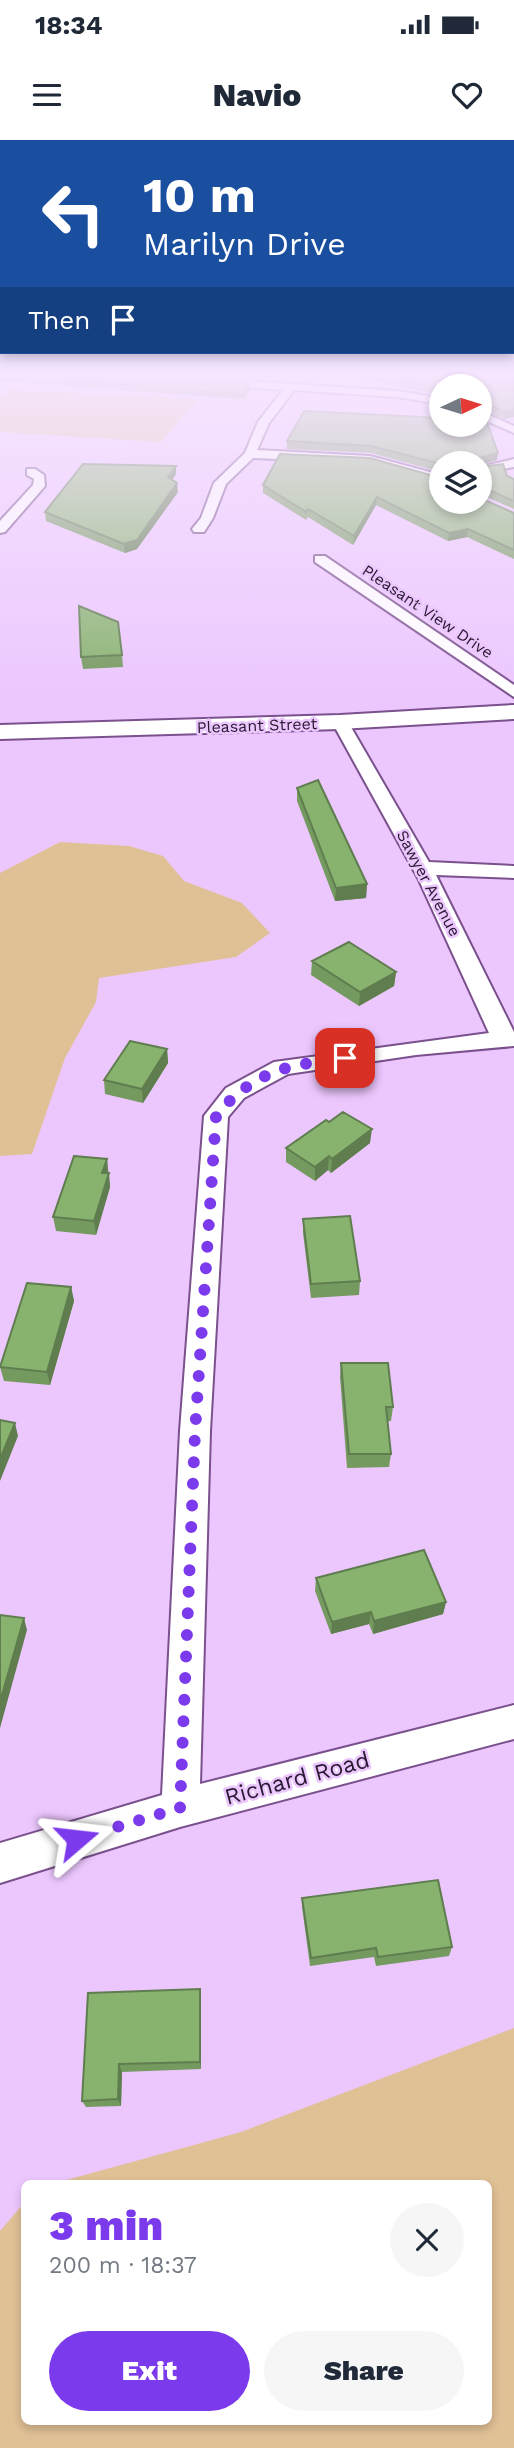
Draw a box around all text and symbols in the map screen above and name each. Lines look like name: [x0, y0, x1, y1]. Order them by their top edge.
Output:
text: 18:34: [35, 10, 103, 40]
icon: menu: [28, 76, 66, 114]
text: Navio: [213, 76, 301, 114]
icon: heart: [448, 76, 486, 114]
text: 10 m: [143, 166, 256, 224]
icon: left: [28, 168, 119, 259]
text: Marilyn Drive: [143, 225, 346, 263]
icon: arrive: [104, 301, 142, 339]
text: Then: [28, 305, 90, 335]
north arrow: [429, 374, 492, 438]
map controls: [429, 374, 492, 514]
button: layers: [429, 451, 492, 514]
street label: Pleasant View Drive: [359, 561, 497, 662]
street label: Pleasant Street: [196, 714, 318, 737]
street label: Sawyer Avenue: [393, 827, 465, 940]
pin: [315, 1028, 375, 1088]
icon: arrive: [326, 1039, 364, 1077]
street label: Richard Road: [222, 1746, 373, 1811]
position arrow: [40, 1802, 114, 1876]
text: 3 min: [49, 2201, 163, 2250]
button: close: [390, 2203, 464, 2277]
text: 200 m · 18:37: [49, 2252, 197, 2279]
button: Exit: [49, 2331, 250, 2411]
button: Share: [264, 2331, 464, 2411]

